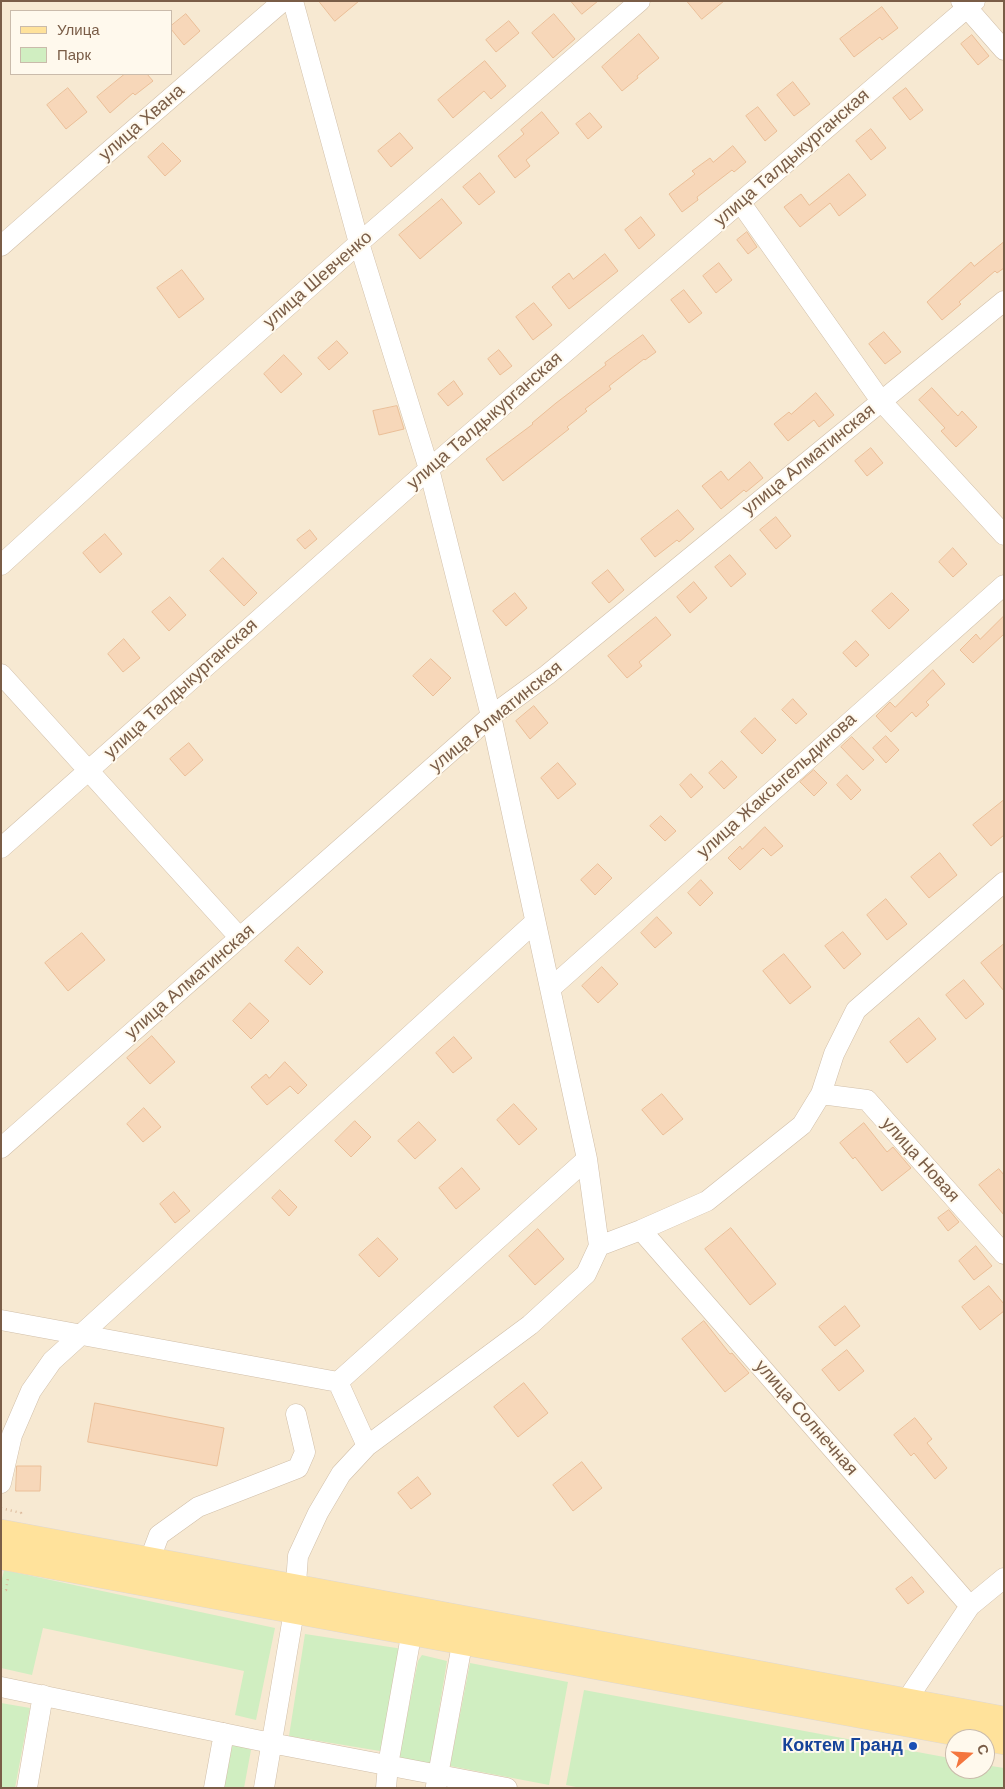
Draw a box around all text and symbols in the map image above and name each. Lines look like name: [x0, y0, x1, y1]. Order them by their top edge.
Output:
legend: [10, 10, 172, 75]
text: Улица: [57, 21, 100, 38]
text: Парк: [57, 46, 91, 63]
street label: улица Хвана: [95, 80, 189, 166]
street label: улица Талдыкурганская: [710, 85, 874, 231]
street label: улица Шевченко: [259, 227, 377, 333]
street label: улица Талдыкурганская: [403, 348, 567, 494]
street label: улица Алматинская: [738, 400, 880, 520]
street label: улица Талдыкурганская: [100, 615, 262, 763]
street label: улица Алматинская: [425, 657, 567, 777]
street label: улица Жаксыгельдинова: [693, 709, 861, 863]
street label: улица Алматинская: [121, 920, 259, 1044]
street label: улица Новая: [876, 1113, 964, 1207]
street label: улица Солнечная: [750, 1356, 862, 1480]
north arrow: [945, 1729, 995, 1779]
place label: Коктем Гранд: [782, 1735, 903, 1757]
marker: Коктем Гранд: [907, 1740, 919, 1752]
text: С: [974, 1742, 992, 1757]

